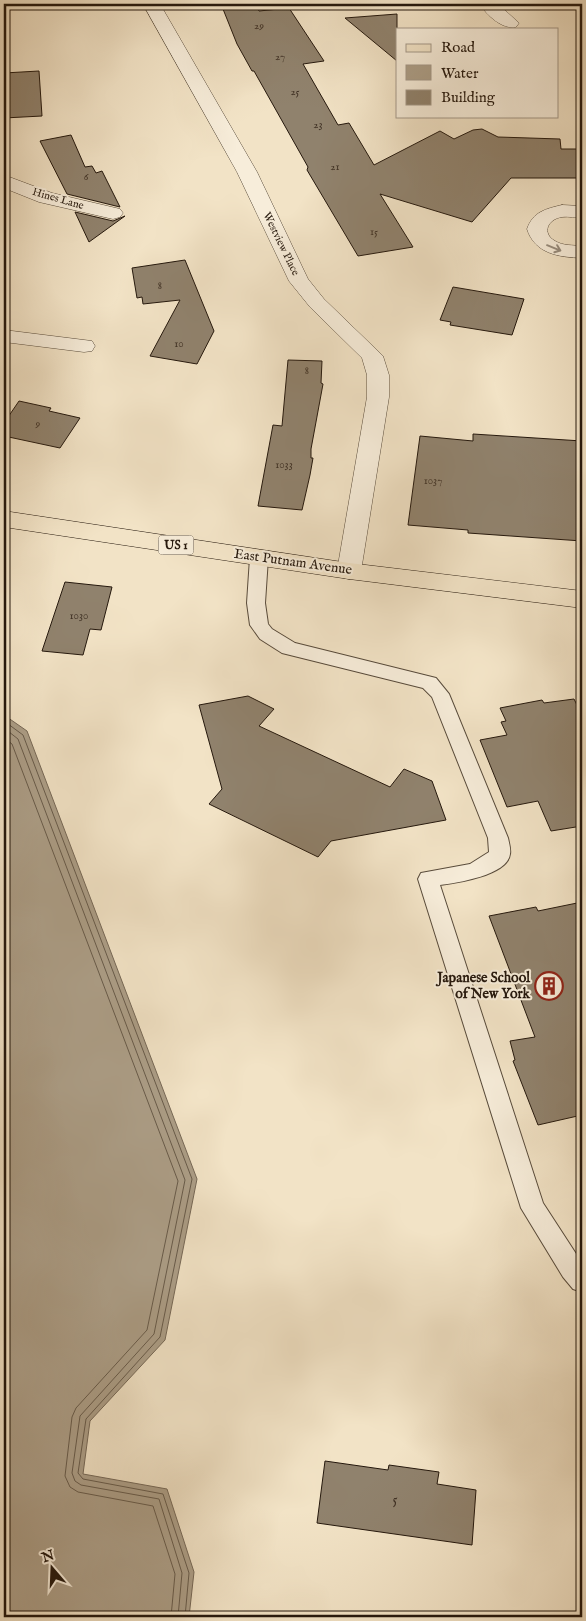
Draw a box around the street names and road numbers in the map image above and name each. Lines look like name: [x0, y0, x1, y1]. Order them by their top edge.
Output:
street label: Hines Lane: [31, 185, 85, 213]
street label: Westview Place: [260, 210, 302, 278]
road number: US 1: [158, 536, 194, 554]
street label: East Putnam Avenue: [233, 545, 354, 579]

